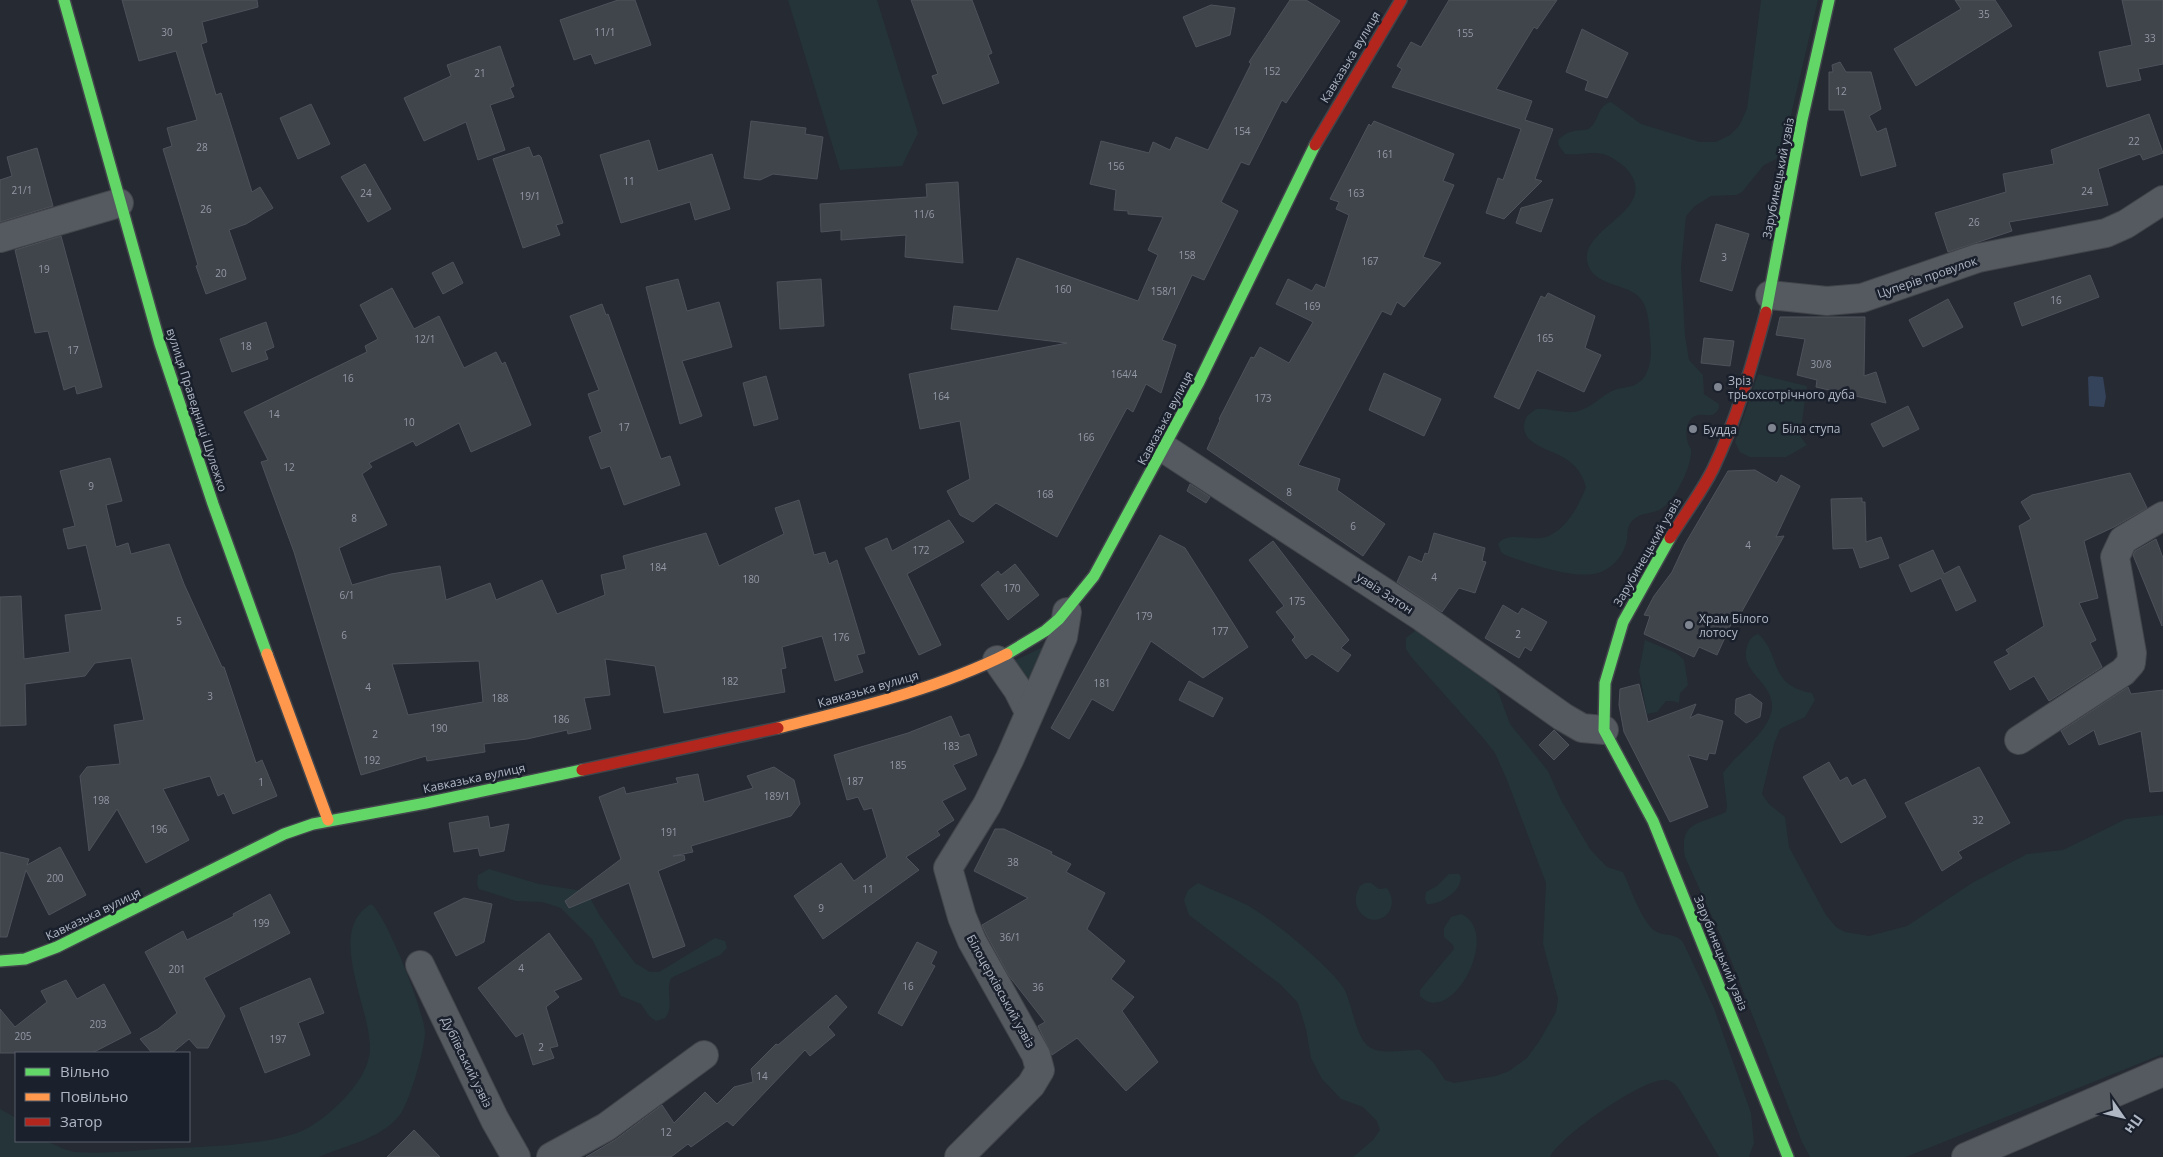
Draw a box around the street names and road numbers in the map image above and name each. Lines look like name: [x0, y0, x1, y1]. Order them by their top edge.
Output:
street label: Кавказька вулиця: [1316, 8, 1384, 106]
street label: Зарубинецький узвіз: [1758, 116, 1798, 240]
street label: Цуперів провулок: [1875, 252, 1980, 302]
street label: вулиця Праведниці Шулежко: [162, 326, 232, 494]
street label: Кавказька вулиця: [1133, 368, 1197, 468]
street label: Зарубинецький узвіз: [1609, 494, 1685, 609]
street label: узвіз Затон: [1353, 568, 1417, 618]
street label: Кавказька вулиця: [816, 666, 920, 712]
street label: Кавказька вулиця: [421, 759, 527, 797]
street label: Кавказька вулиця: [42, 884, 144, 944]
street label: Зарубинецький узвіз: [1690, 893, 1752, 1013]
street label: Білоцерківський узвіз: [963, 931, 1039, 1051]
street label: Дубіївський узвіз: [438, 1014, 496, 1110]

